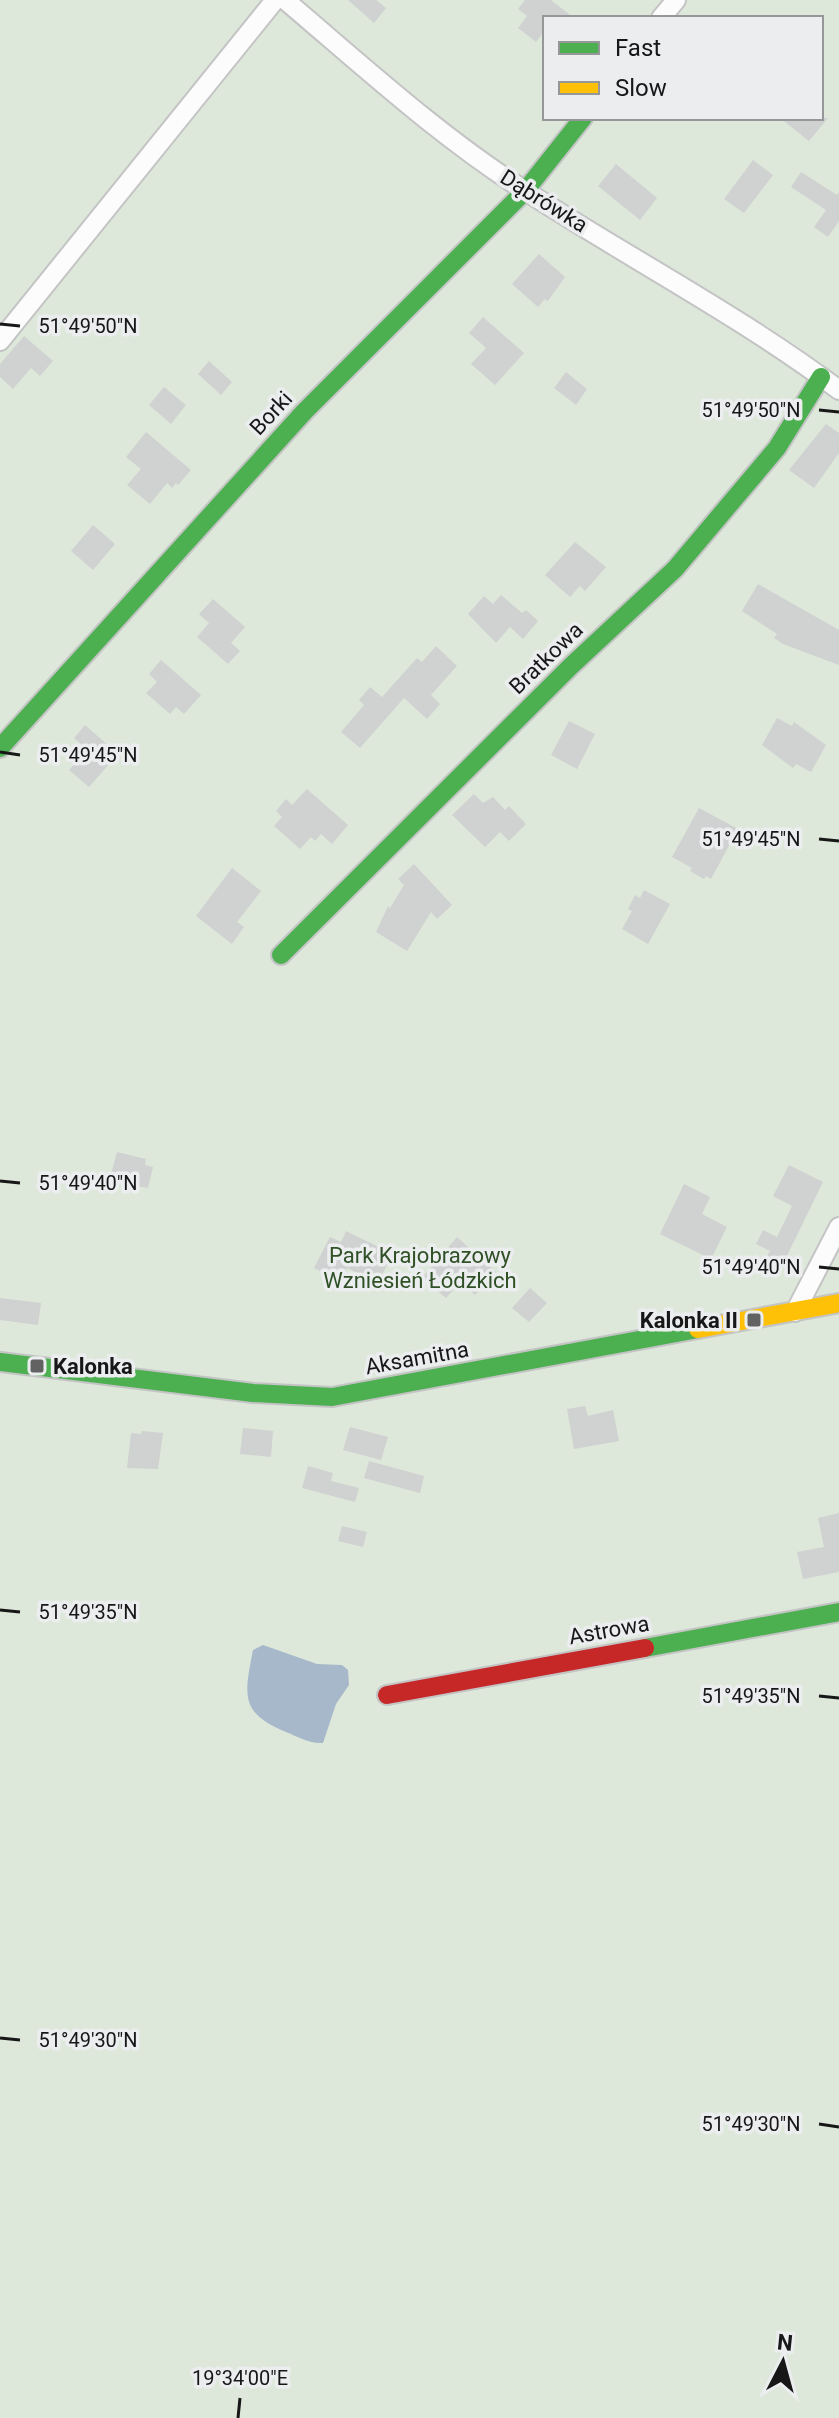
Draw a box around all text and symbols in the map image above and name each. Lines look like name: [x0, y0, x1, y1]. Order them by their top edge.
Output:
legend: [543, 16, 823, 120]
text: Fast: [615, 34, 661, 62]
text: Slow: [615, 74, 667, 102]
street label: Dąbrówka: [496, 164, 592, 238]
text: 51°49'50"N: [38, 314, 138, 338]
street label: Borki: [245, 386, 297, 440]
text: 51°49'50"N: [701, 398, 801, 422]
street label: Bratkowa: [504, 617, 588, 699]
text: 51°49'45"N: [38, 743, 138, 767]
text: 51°49'45"N: [701, 827, 801, 851]
text: 51°49'40"N: [38, 1171, 138, 1195]
park label: Park Krajobrazowy Wzniesień Łódzkich: [323, 1243, 517, 1293]
text: 51°49'40"N: [701, 1255, 801, 1279]
place label: Kalonka II: [640, 1308, 738, 1333]
marker: Kalonka II: [745, 1311, 763, 1329]
street label: Aksamitna: [363, 1337, 471, 1379]
place label: Kalonka: [53, 1354, 133, 1379]
marker: Kalonka: [28, 1357, 46, 1375]
text: 51°49'35"N: [38, 1600, 138, 1624]
street label: Astrowa: [567, 1611, 651, 1649]
text: 51°49'35"N: [701, 1684, 801, 1708]
text: 51°49'30"N: [38, 2028, 138, 2052]
text: 51°49'30"N: [701, 2112, 801, 2136]
north arrow: [743, 2322, 823, 2402]
text: N: [776, 2329, 794, 2356]
text: 19°34'00"E: [192, 2366, 288, 2390]

